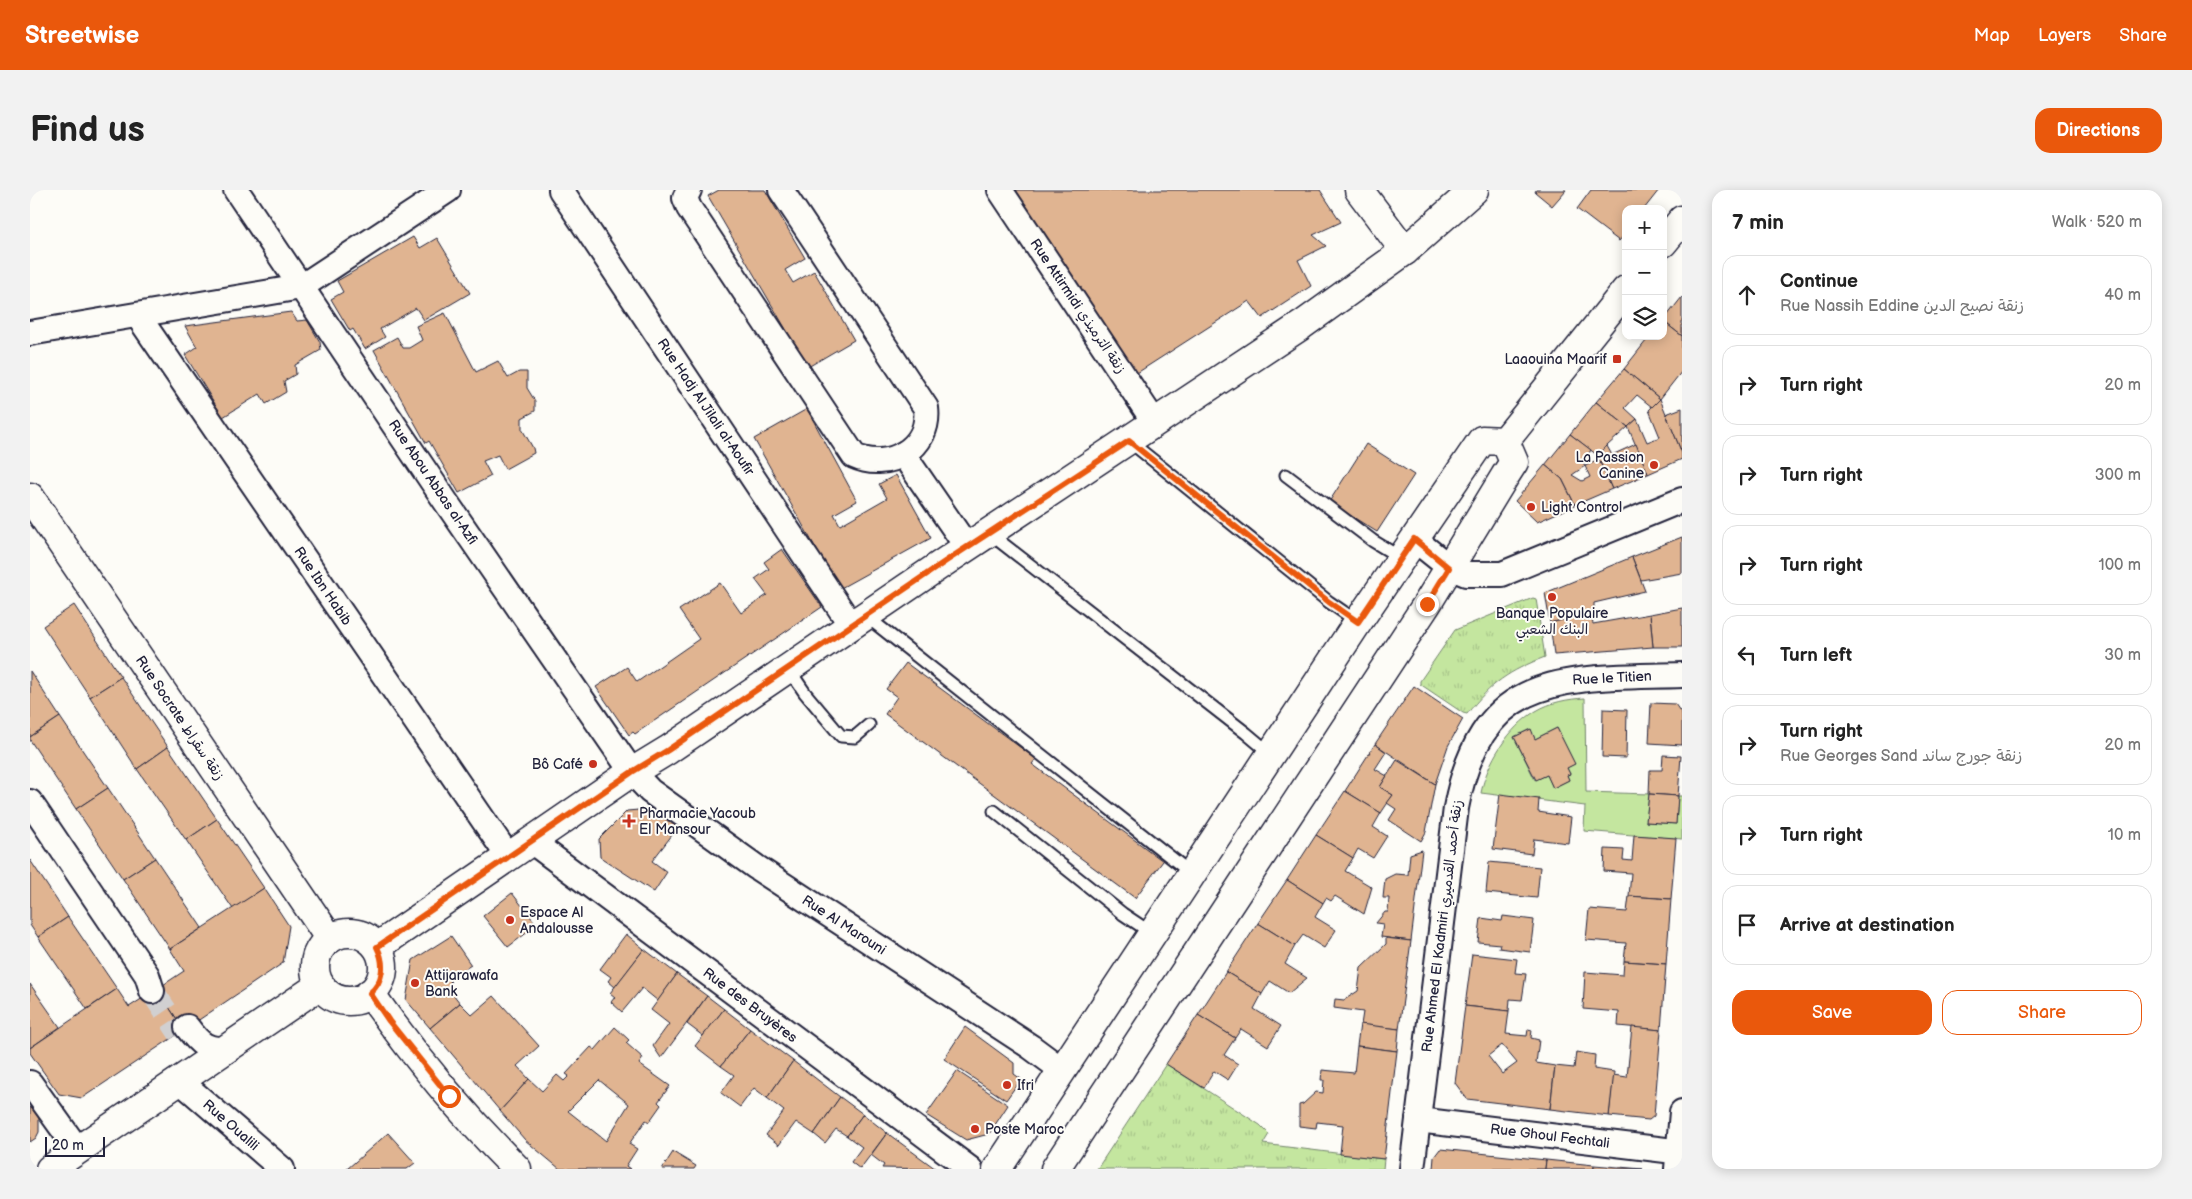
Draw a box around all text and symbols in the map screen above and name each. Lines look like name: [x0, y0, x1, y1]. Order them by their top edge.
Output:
text: Streetwise: [25, 21, 139, 50]
text: Map: [1974, 25, 2010, 46]
text: Layers: [2038, 25, 2091, 46]
text: Share: [2119, 25, 2167, 46]
button: Directions: [2035, 108, 2162, 153]
text: Find us: [30, 109, 145, 152]
map controls: [1622, 205, 1667, 340]
button: +: [1622, 205, 1667, 250]
text: 7 min: [1732, 210, 1784, 235]
text: Walk · 520 m: [2052, 213, 2142, 232]
street label: Rue Attirmidi زنقة الترميذي: [1025, 235, 1129, 378]
button: −: [1622, 250, 1667, 295]
text: Continue: [1780, 270, 1858, 293]
icon: ahead: [1733, 281, 1761, 309]
text: 40 m: [2104, 286, 2141, 305]
button: layers: [1622, 295, 1667, 340]
text: Rue Nassih Eddine زنقة نصيح الدين: [1780, 297, 2024, 316]
street label: Rue Hadj Al Jilali al-Aoufir: [654, 335, 759, 480]
place label: Laaouina Maarif: [1504, 351, 1608, 368]
marker: Laaouina Maarif: [1611, 353, 1623, 365]
icon: right: [1733, 371, 1761, 399]
text: Turn right: [1780, 374, 1863, 397]
text: 20 m: [2105, 376, 2141, 395]
street label: Rue Abou Abbas al-Azfi: [385, 416, 481, 548]
place label: La Passion Canine: [1576, 449, 1644, 482]
marker: La Passion Canine: [1648, 459, 1660, 471]
icon: right: [1733, 461, 1761, 489]
text: Turn right: [1780, 464, 1863, 487]
text: 300 m: [2095, 466, 2141, 485]
place label: Light Control: [1541, 499, 1622, 516]
marker: Light Control: [1525, 501, 1537, 513]
street label: Rue Ibn Habib: [291, 544, 356, 629]
icon: right: [1733, 551, 1761, 579]
text: Turn right: [1780, 554, 1863, 577]
text: 100 m: [2098, 556, 2141, 575]
marker: Banque Populaire البنك الشعبي: [1546, 591, 1558, 603]
route end: [1416, 593, 1439, 616]
place label: Banque Populaire البنك الشعبي: [1496, 605, 1608, 642]
icon: left: [1733, 641, 1761, 669]
text: Turn left: [1780, 644, 1852, 667]
text: 30 m: [2104, 646, 2141, 665]
street label: Rue Socrate زنقة سقراط: [132, 653, 228, 783]
street label: Rue le Titien: [1572, 667, 1652, 689]
text: Turn right: [1780, 720, 1863, 743]
icon: right: [1733, 731, 1761, 759]
text: 20 m: [2105, 736, 2141, 755]
text: Rue Georges Sand زنقة جورج ساند: [1780, 747, 2022, 766]
place label: Bô Café: [532, 756, 584, 773]
marker: Bô Café: [587, 758, 599, 770]
street label: Rue Ahmed El Kadmiri زنقة أحمد القدميري: [1418, 799, 1468, 1053]
place label: Pharmacie Yacoub El Mansour: [639, 805, 756, 838]
marker: Pharmacie Yacoub El Mansour: [623, 815, 635, 827]
icon: right: [1733, 821, 1761, 849]
text: Turn right: [1780, 824, 1863, 847]
text: 10 m: [2108, 826, 2141, 845]
street label: Rue Al Marouni: [799, 891, 889, 959]
place label: Espace Al Andalousse: [520, 904, 593, 937]
icon: arrive: [1733, 911, 1761, 939]
marker: Espace Al Andalousse: [504, 914, 516, 926]
text: Arrive at destination: [1780, 914, 1955, 937]
street label: Rue des Bruyères: [699, 964, 801, 1046]
place label: Attijarawafa Bank: [425, 967, 498, 1000]
marker: Attijarawafa Bank: [409, 977, 421, 989]
button: Save: [1732, 990, 1932, 1035]
button: Share: [1942, 990, 2142, 1035]
place label: Ifri: [1017, 1077, 1034, 1094]
marker: Ifri: [1001, 1079, 1013, 1091]
route start: [438, 1085, 461, 1108]
street label: Rue Oualili: [199, 1096, 263, 1154]
street label: Rue Ghoul Fechtali: [1489, 1120, 1611, 1152]
place label: Poste Maroc: [985, 1121, 1064, 1138]
marker: Poste Maroc: [969, 1123, 981, 1135]
scale bar: [45, 1134, 105, 1157]
text: 20 m: [52, 1137, 84, 1154]

